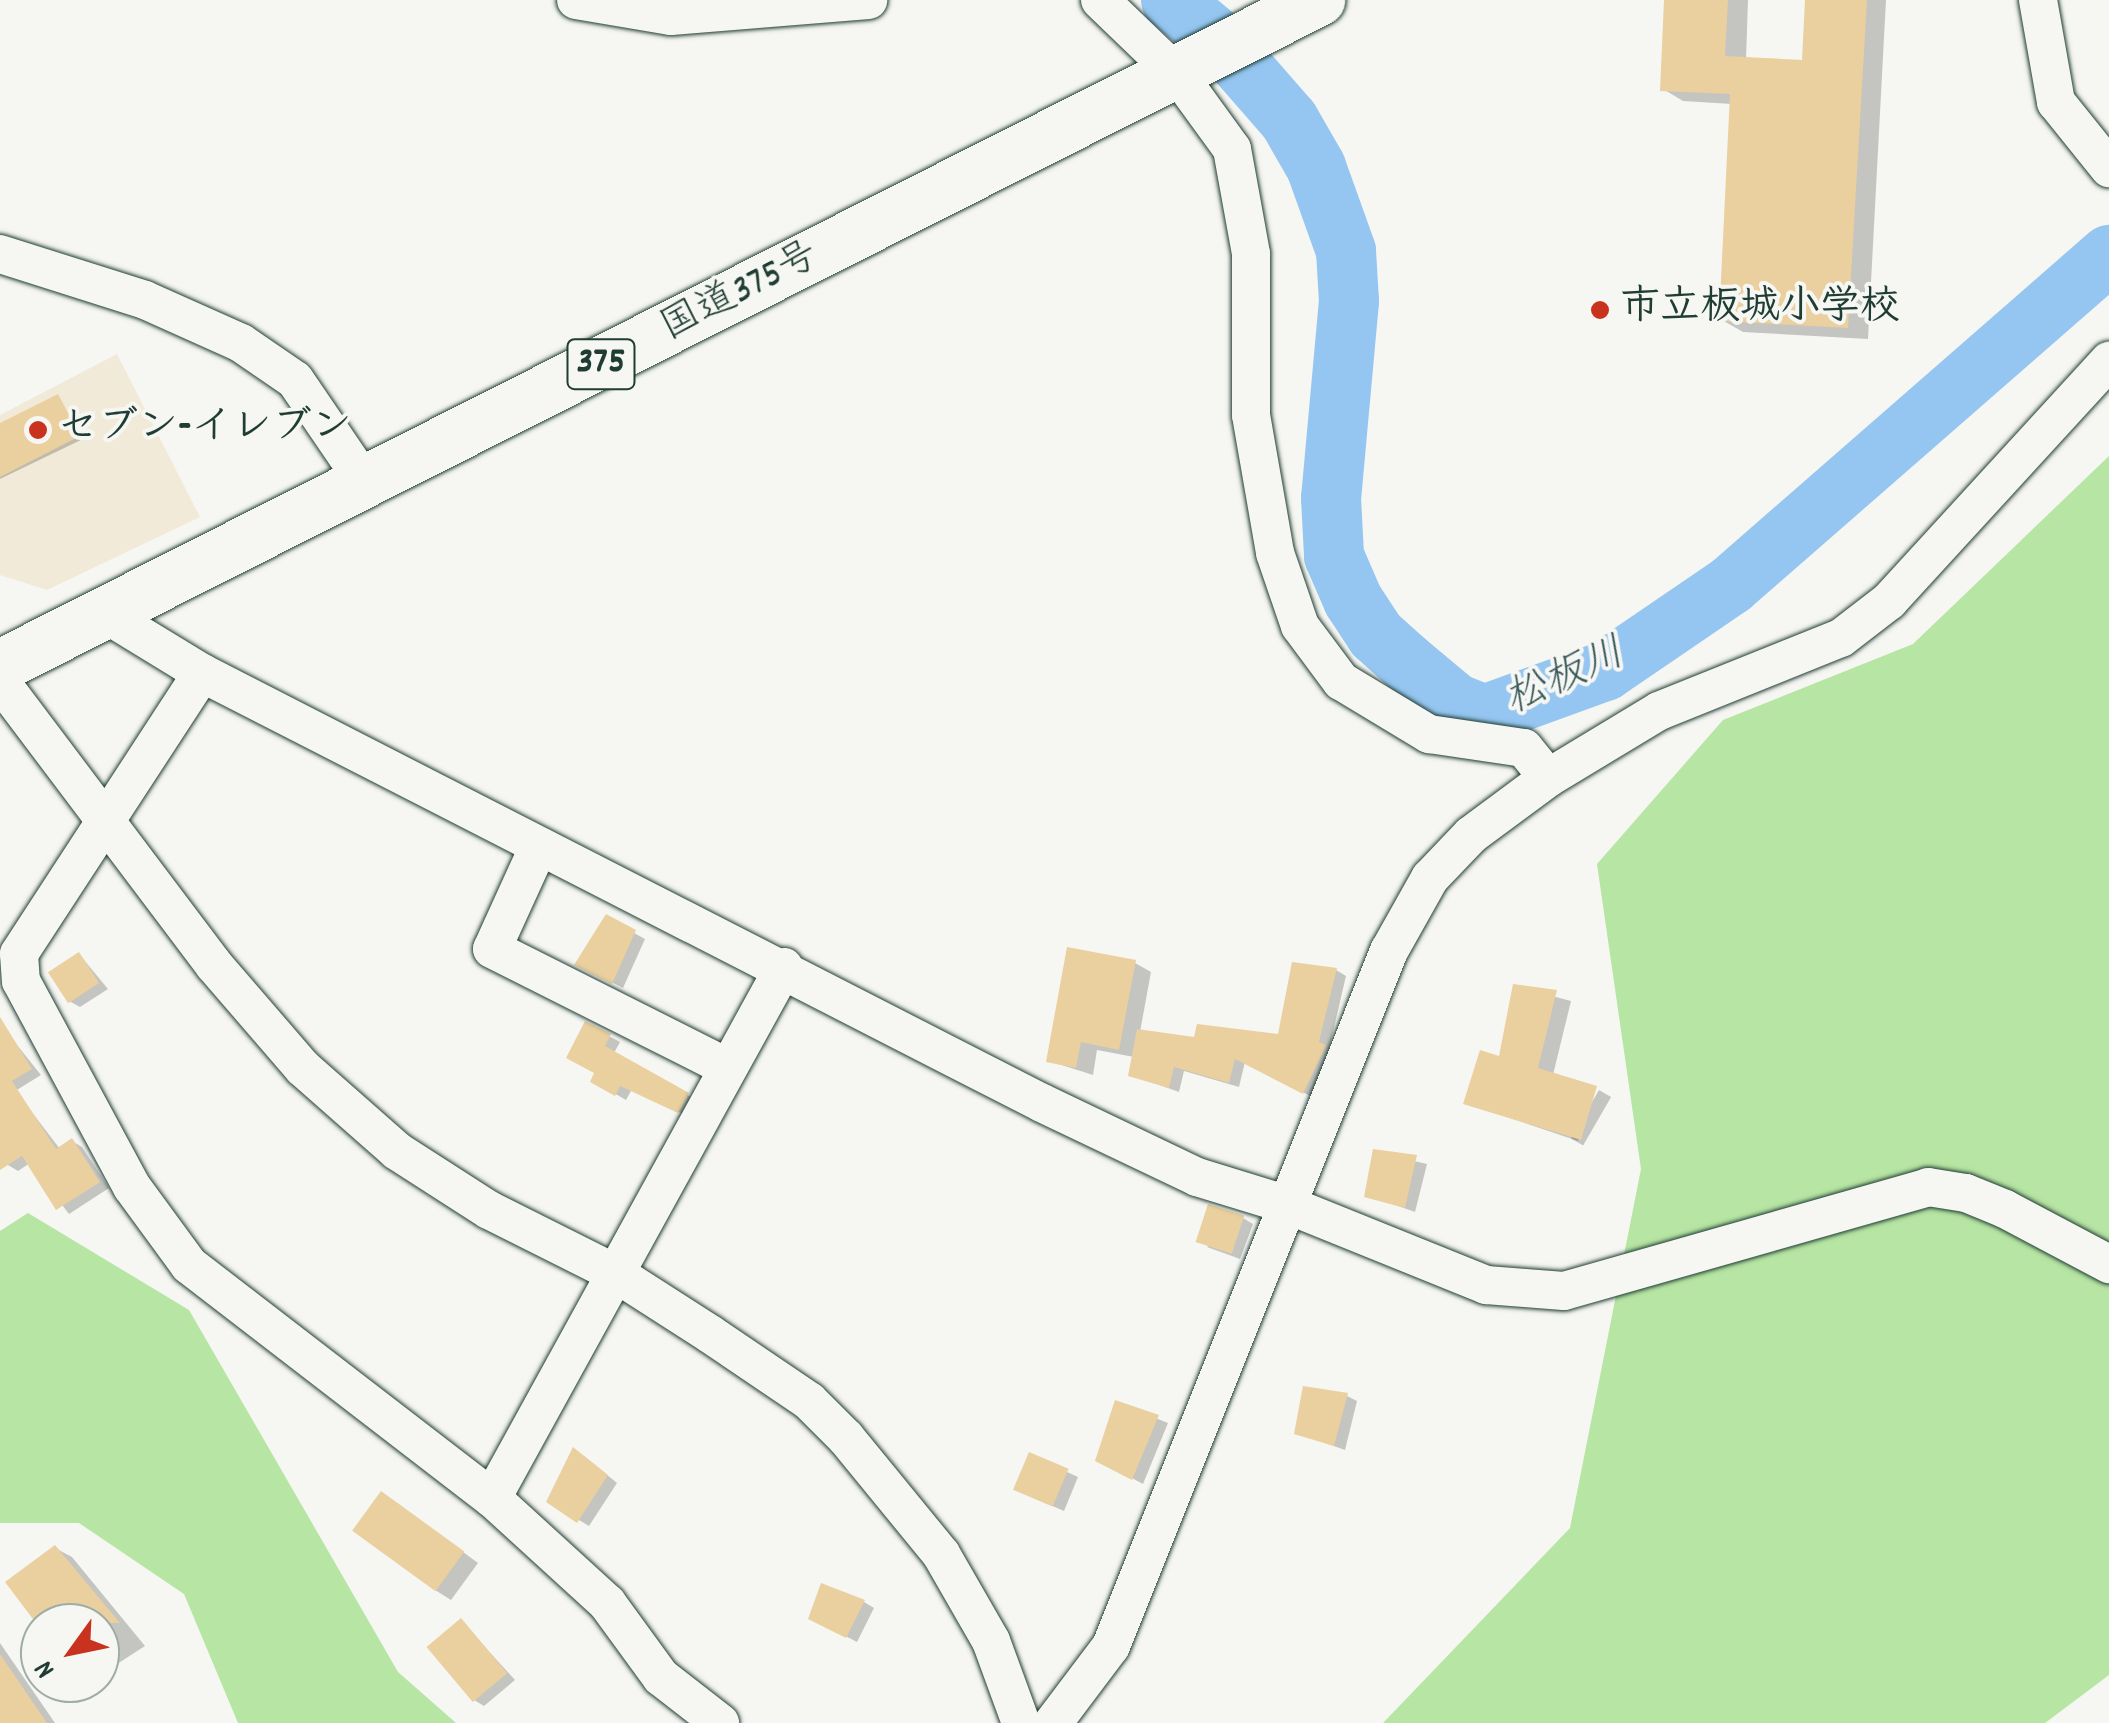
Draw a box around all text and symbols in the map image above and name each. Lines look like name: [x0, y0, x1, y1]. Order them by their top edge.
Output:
street label: 国道375号: [654, 234, 828, 354]
place label: 市立板城小学校: [1620, 286, 1900, 334]
marker: 市立板城小学校: [1589, 299, 1611, 321]
road number: 375: [566, 331, 636, 397]
place label: セブン-イレブン: [58, 406, 352, 454]
marker: セブン-イレブン: [27, 419, 49, 441]
water label: 松板川: [1498, 630, 1634, 728]
north arrow: [20, 1603, 120, 1703]
text: N: [26, 1652, 67, 1685]

